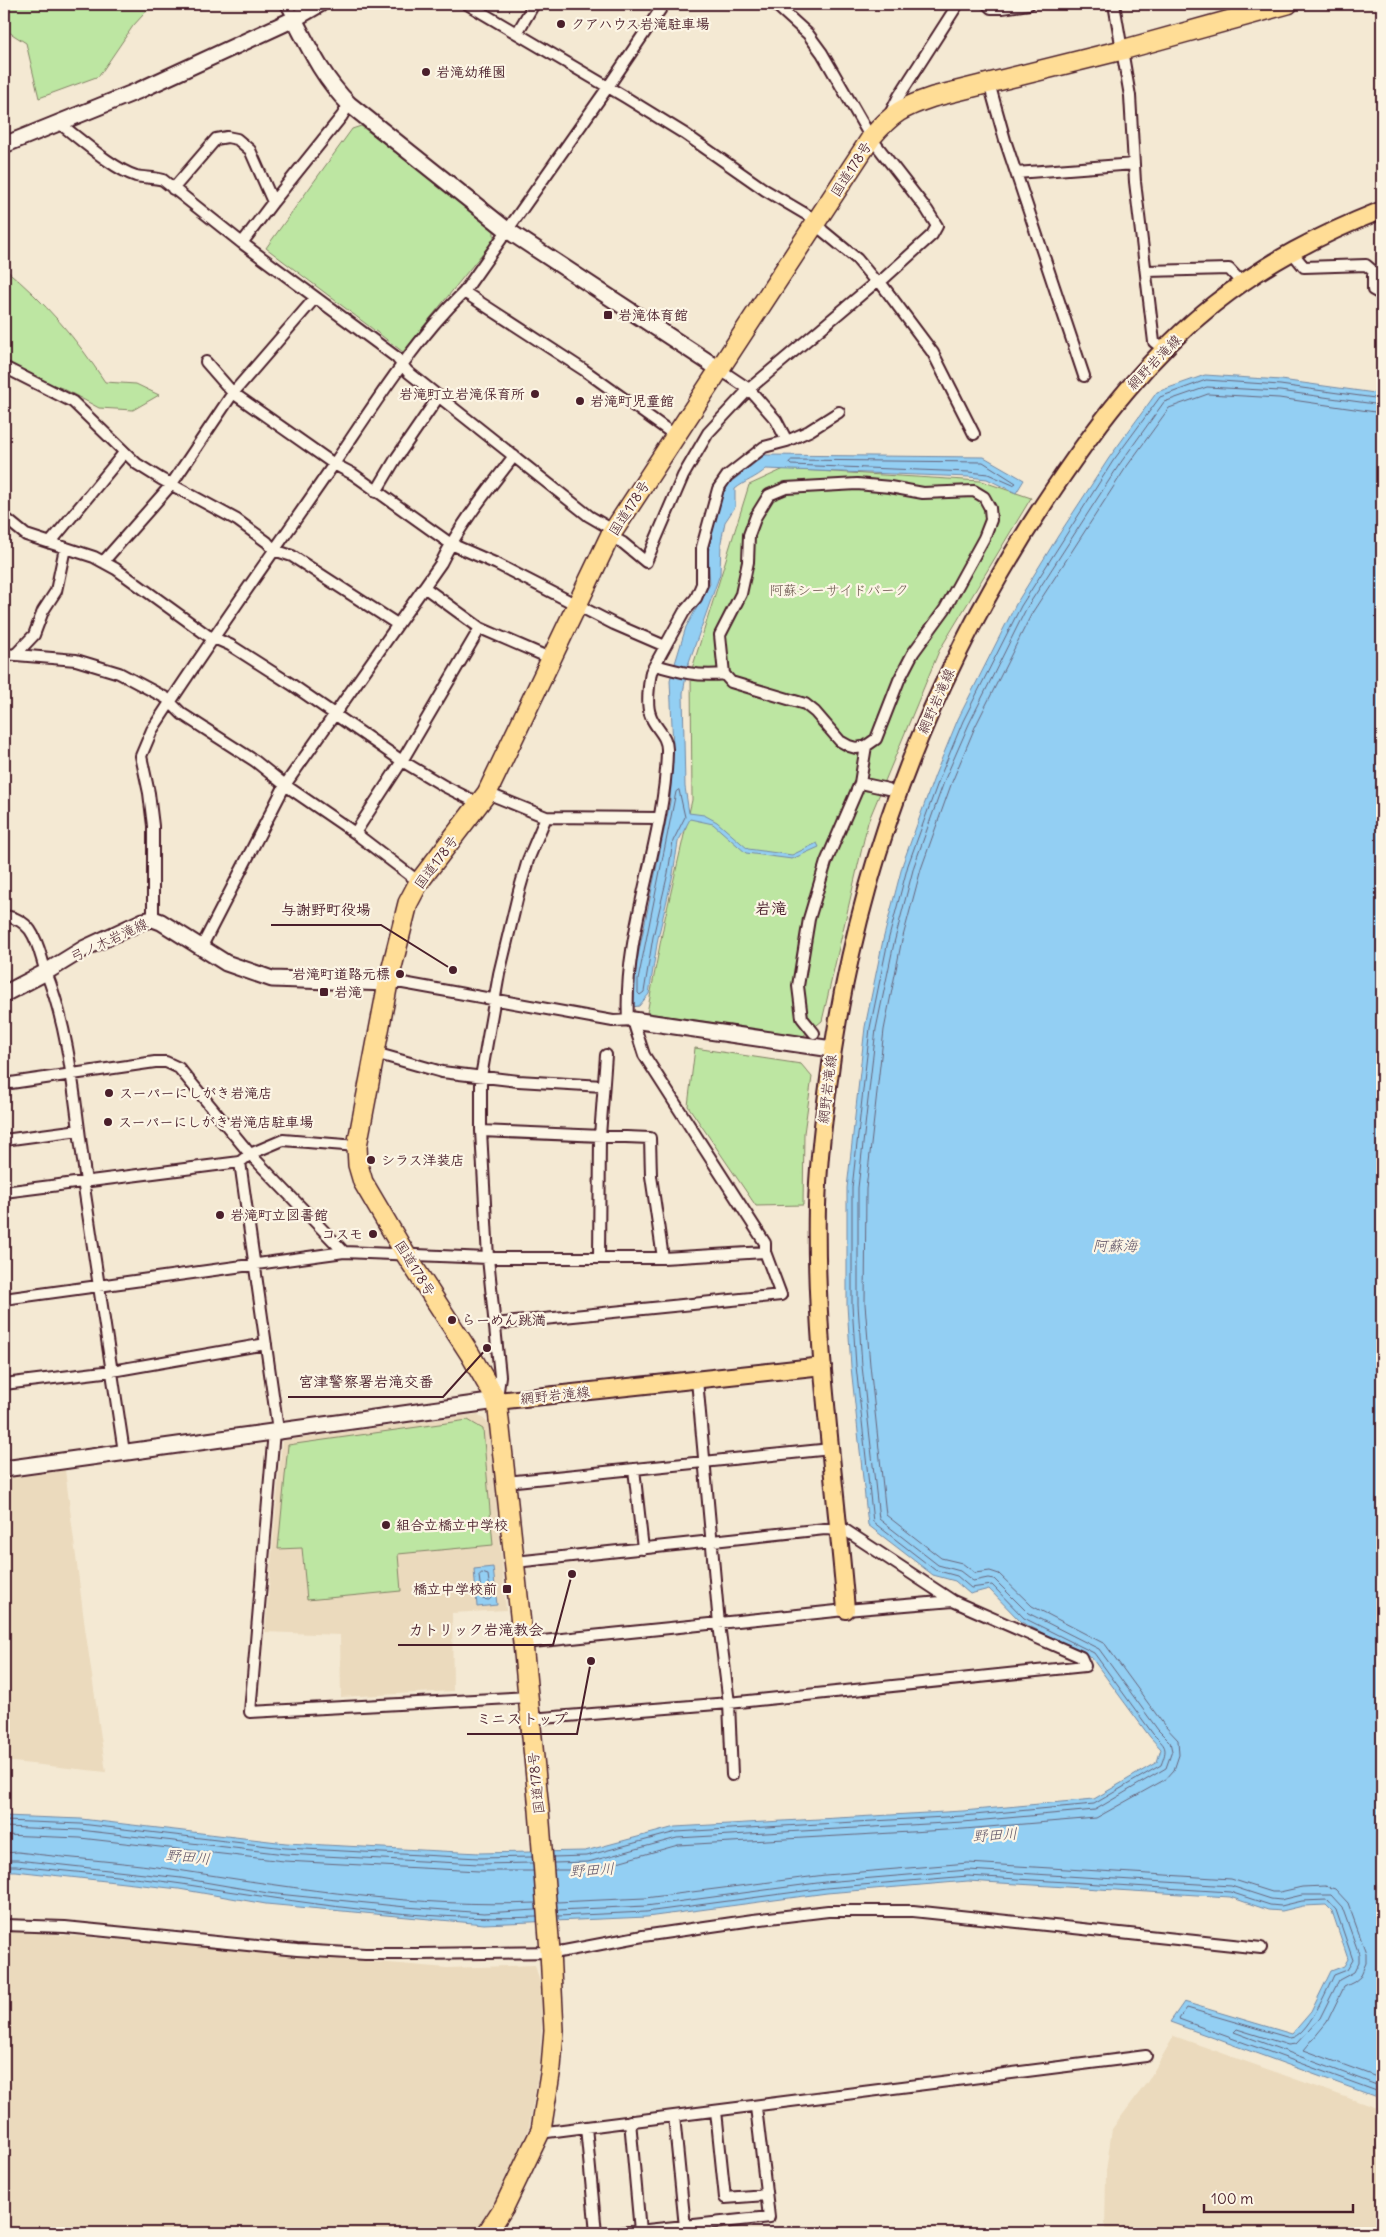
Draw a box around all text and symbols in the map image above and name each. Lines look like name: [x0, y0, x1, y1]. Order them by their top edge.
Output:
place label: クアハウス岩滝駐車場: [571, 15, 710, 33]
marker: クアハウス岩滝駐車場: [555, 18, 567, 30]
place label: 岩滝幼稚園: [436, 63, 506, 81]
marker: 岩滝幼稚園: [420, 66, 432, 78]
street label: 国道178号: [826, 138, 876, 200]
place label: 岩滝体育館: [618, 306, 688, 324]
marker: 岩滝体育館: [602, 309, 614, 321]
street label: 網野岩滝線: [1123, 331, 1185, 393]
place label: 岩滝町立岩滝保育所: [399, 385, 525, 403]
marker: 岩滝町立岩滝保育所: [529, 388, 541, 400]
place label: 岩滝町児童館: [590, 392, 674, 410]
marker: 岩滝町児童館: [574, 395, 586, 407]
street label: 国道178号: [604, 477, 654, 539]
park label: 阿蘇シーサイドパーク: [769, 581, 909, 599]
street label: 網野岩滝線: [914, 665, 958, 737]
street label: 国道178号: [410, 832, 462, 892]
callout: 与謝野町役場: [271, 895, 381, 925]
district label: 岩滝: [755, 898, 787, 918]
text: 与謝野町役場: [281, 900, 371, 919]
street label: 弓ノ木岩滝線: [67, 914, 151, 966]
place label: 岩滝町道路元標: [292, 965, 390, 983]
marker: 岩滝町道路元標: [394, 968, 406, 980]
place label: 岩滝: [334, 983, 362, 1001]
marker: 岩滝: [318, 986, 330, 998]
street label: 網野岩滝線: [814, 1053, 840, 1125]
place label: スーパーにしがき岩滝店: [119, 1084, 272, 1102]
marker: スーパーにしがき岩滝店: [103, 1087, 115, 1099]
place label: スーパーにしがき岩滝店駐車場: [118, 1113, 313, 1131]
marker: スーパーにしがき岩滝店駐車場: [102, 1116, 114, 1128]
place label: シラス洋装店: [381, 1151, 464, 1169]
marker: シラス洋装店: [365, 1154, 377, 1166]
place label: 岩滝町立図書館: [230, 1206, 328, 1224]
marker: 岩滝町立図書館: [214, 1209, 226, 1221]
place label: コスモ: [322, 1225, 363, 1243]
marker: コスモ: [367, 1228, 379, 1240]
water label: 阿蘇海: [1092, 1236, 1138, 1255]
street label: 国道178号: [391, 1237, 439, 1299]
place label: らーめん跳満: [462, 1311, 546, 1329]
marker: らーめん跳満: [446, 1314, 458, 1326]
callout: 宮津警察署岩滝交番: [288, 1367, 443, 1397]
text: 宮津警察署岩滝交番: [298, 1372, 434, 1391]
street label: 網野岩滝線: [519, 1382, 591, 1408]
place label: 組合立橋立中学校: [396, 1516, 508, 1534]
marker: 組合立橋立中学校: [380, 1519, 392, 1531]
place label: 橋立中学校前: [413, 1580, 497, 1598]
marker: 橋立中学校前: [501, 1583, 513, 1595]
callout: カトリック岩滝教会: [398, 1615, 553, 1645]
text: カトリック岩滝教会: [408, 1620, 544, 1639]
callout: ミニストップ: [467, 1704, 577, 1734]
text: ミニストップ: [476, 1709, 568, 1728]
street label: 国道178号: [524, 1751, 548, 1815]
water label: 野田川: [972, 1824, 1018, 1845]
water label: 野田川: [165, 1845, 211, 1868]
water label: 野田川: [569, 1859, 615, 1880]
scale bar: [1204, 2182, 1352, 2214]
text: 100 m: [1211, 2189, 1253, 2208]

